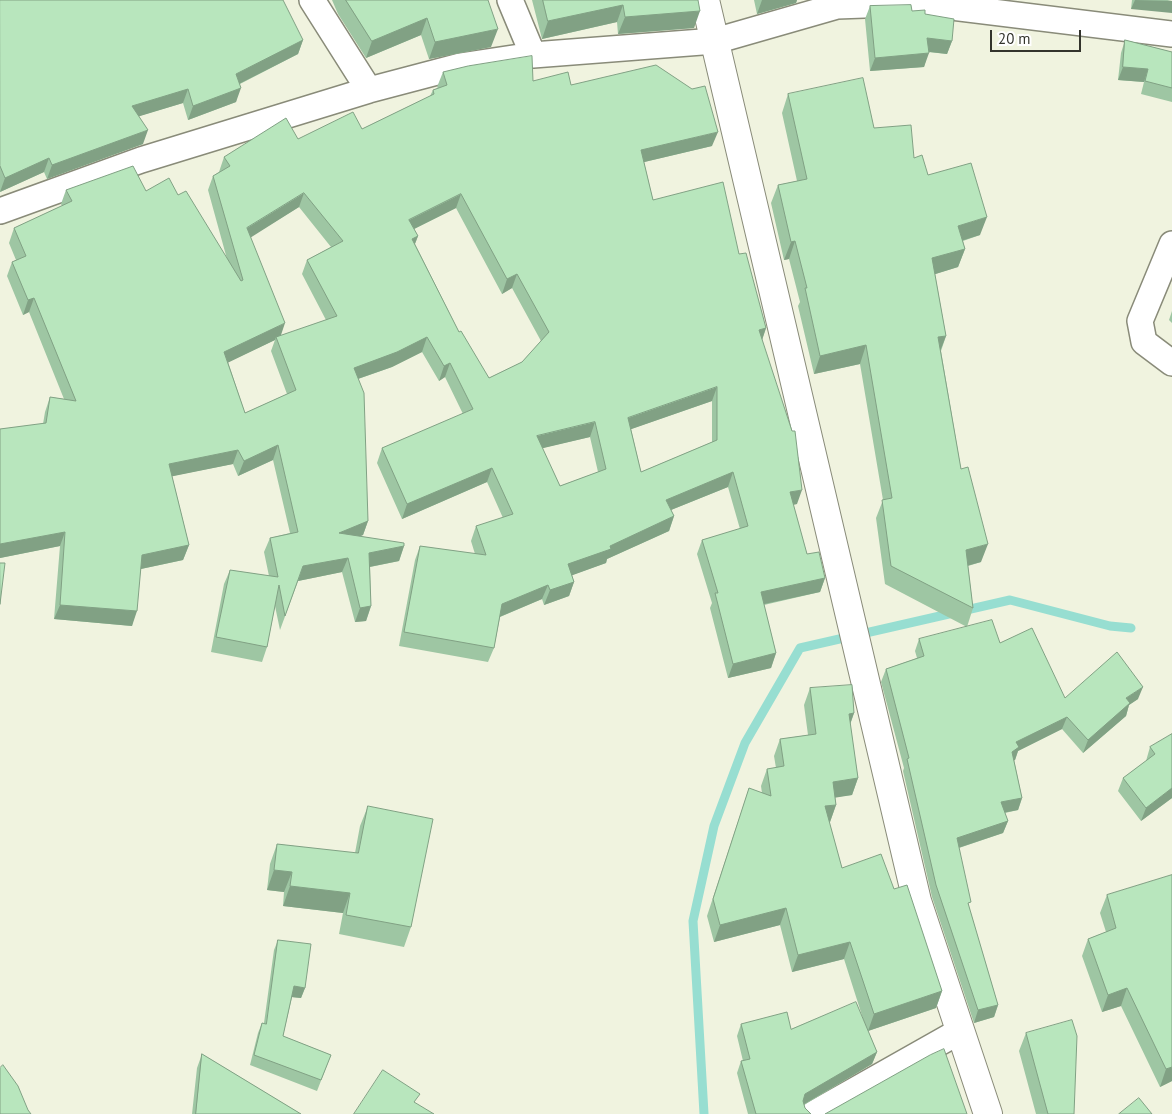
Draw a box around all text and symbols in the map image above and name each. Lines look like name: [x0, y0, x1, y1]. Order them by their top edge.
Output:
scale bar: [992, 20, 1083, 52]
text: 20 m: [998, 29, 1031, 48]

